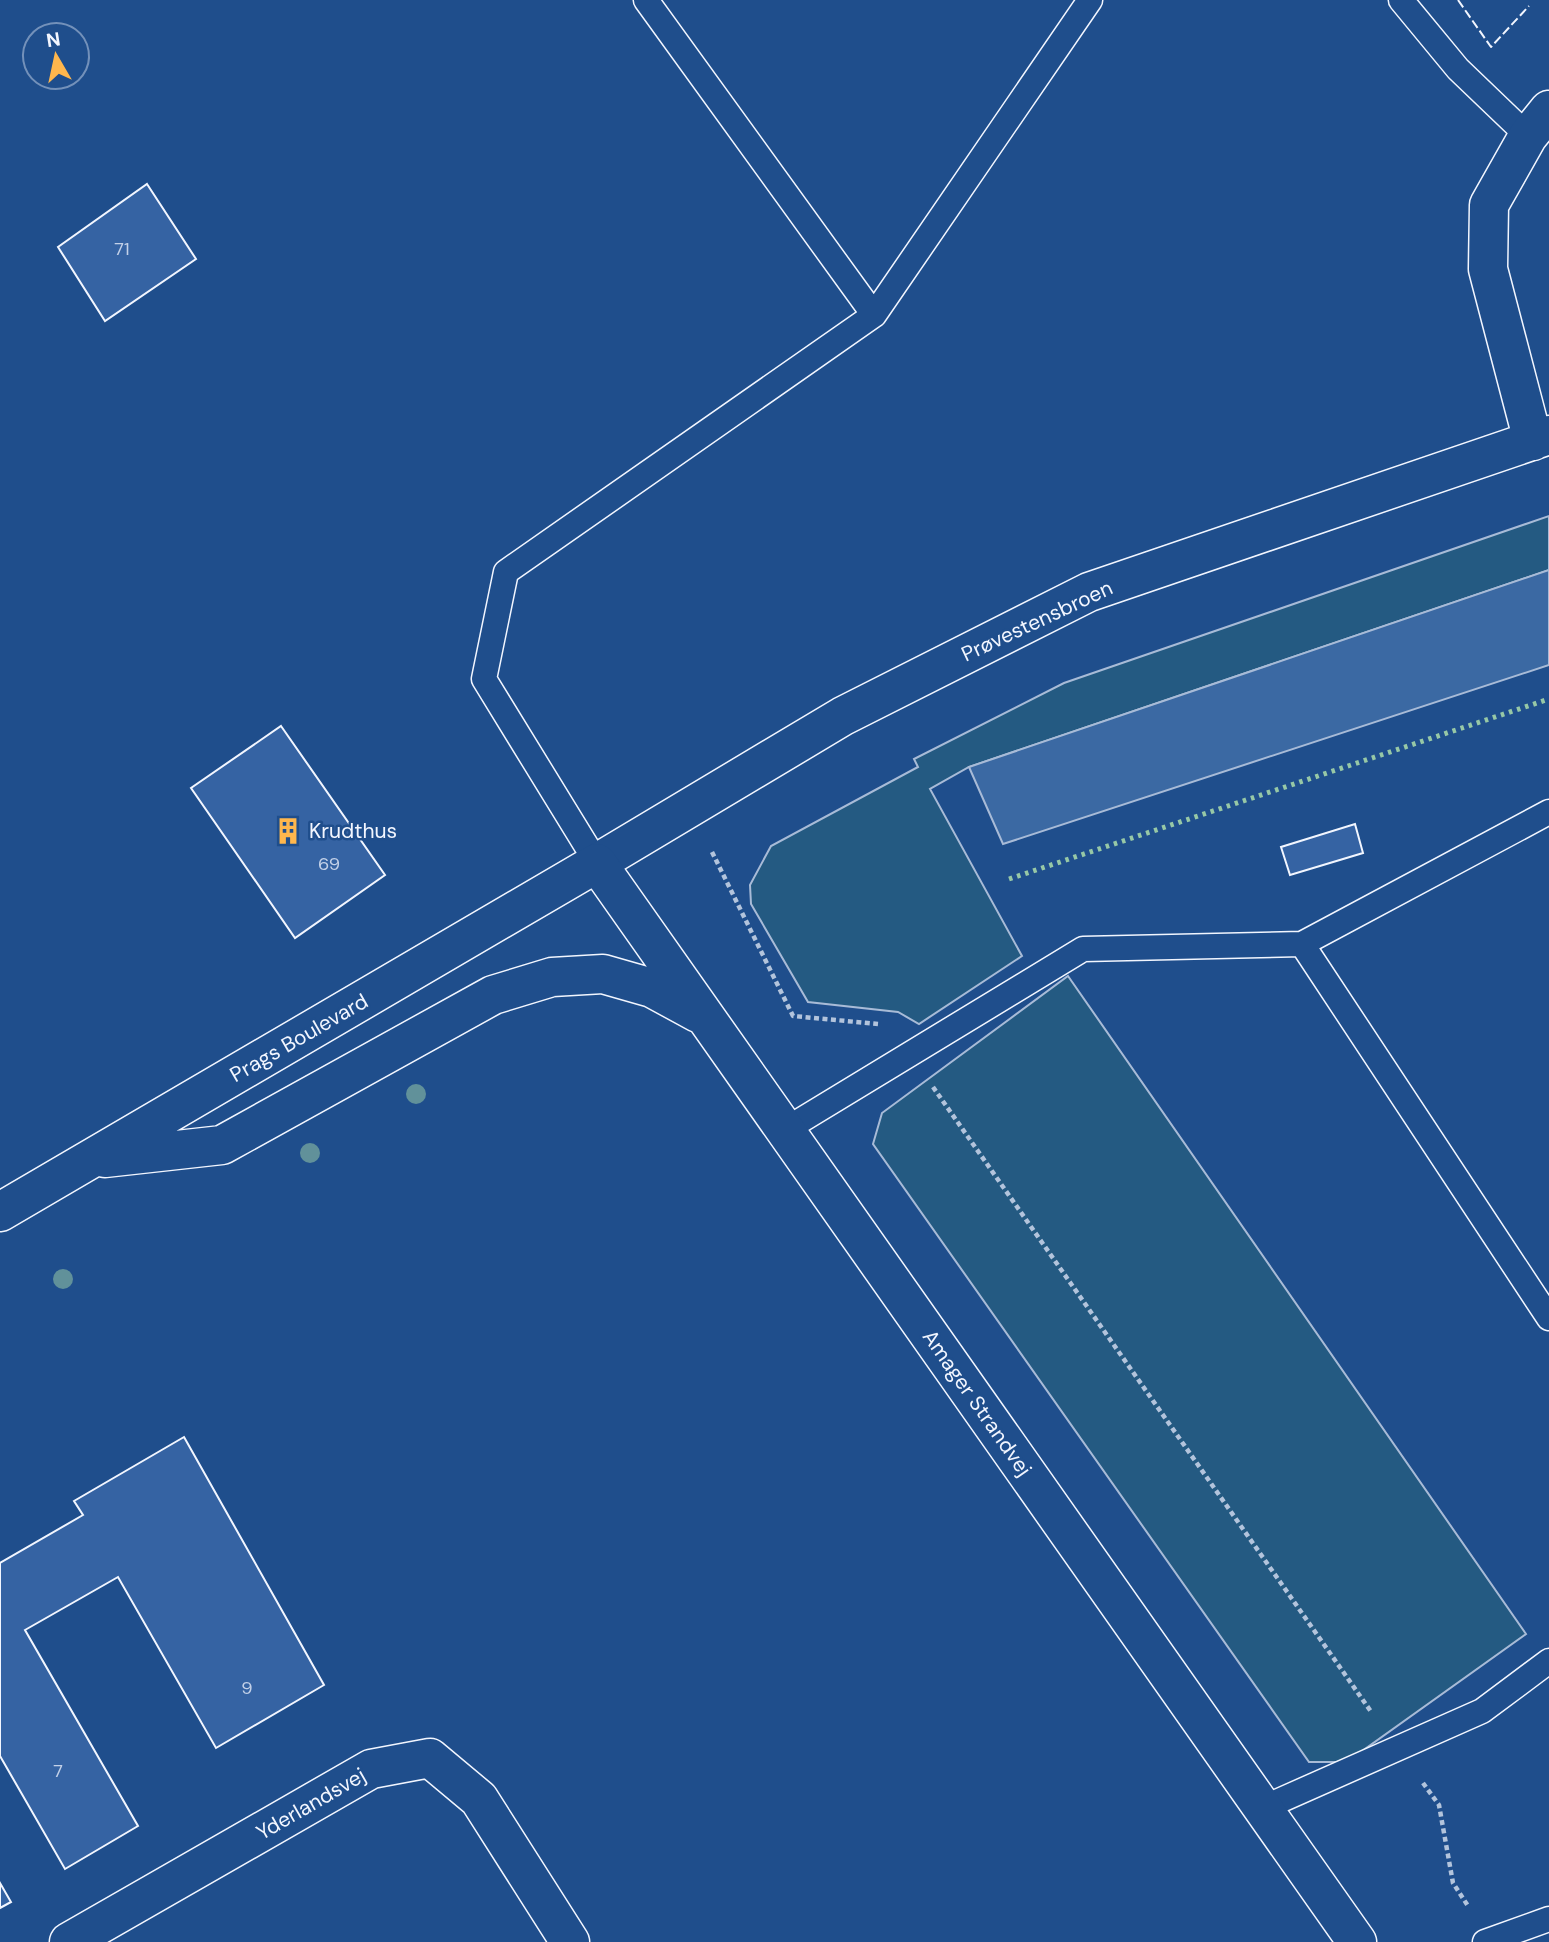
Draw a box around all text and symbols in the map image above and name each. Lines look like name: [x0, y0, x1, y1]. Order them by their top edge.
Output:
north arrow: [21, 21, 91, 91]
text: N: [45, 26, 62, 53]
house number: 71: [114, 237, 130, 261]
street label: Prøvestensbroen: [957, 574, 1117, 668]
building icon: Krudthus: [273, 816, 303, 846]
place label: Krudthus: [309, 817, 397, 845]
house number: 69: [318, 852, 340, 876]
street label: Prags Boulevard: [225, 987, 373, 1089]
street label: Amager Strandvej: [916, 1324, 1038, 1482]
house number: 9: [241, 1676, 253, 1700]
house number: 7: [53, 1759, 63, 1783]
street label: Yderlandsvej: [251, 1761, 371, 1847]

